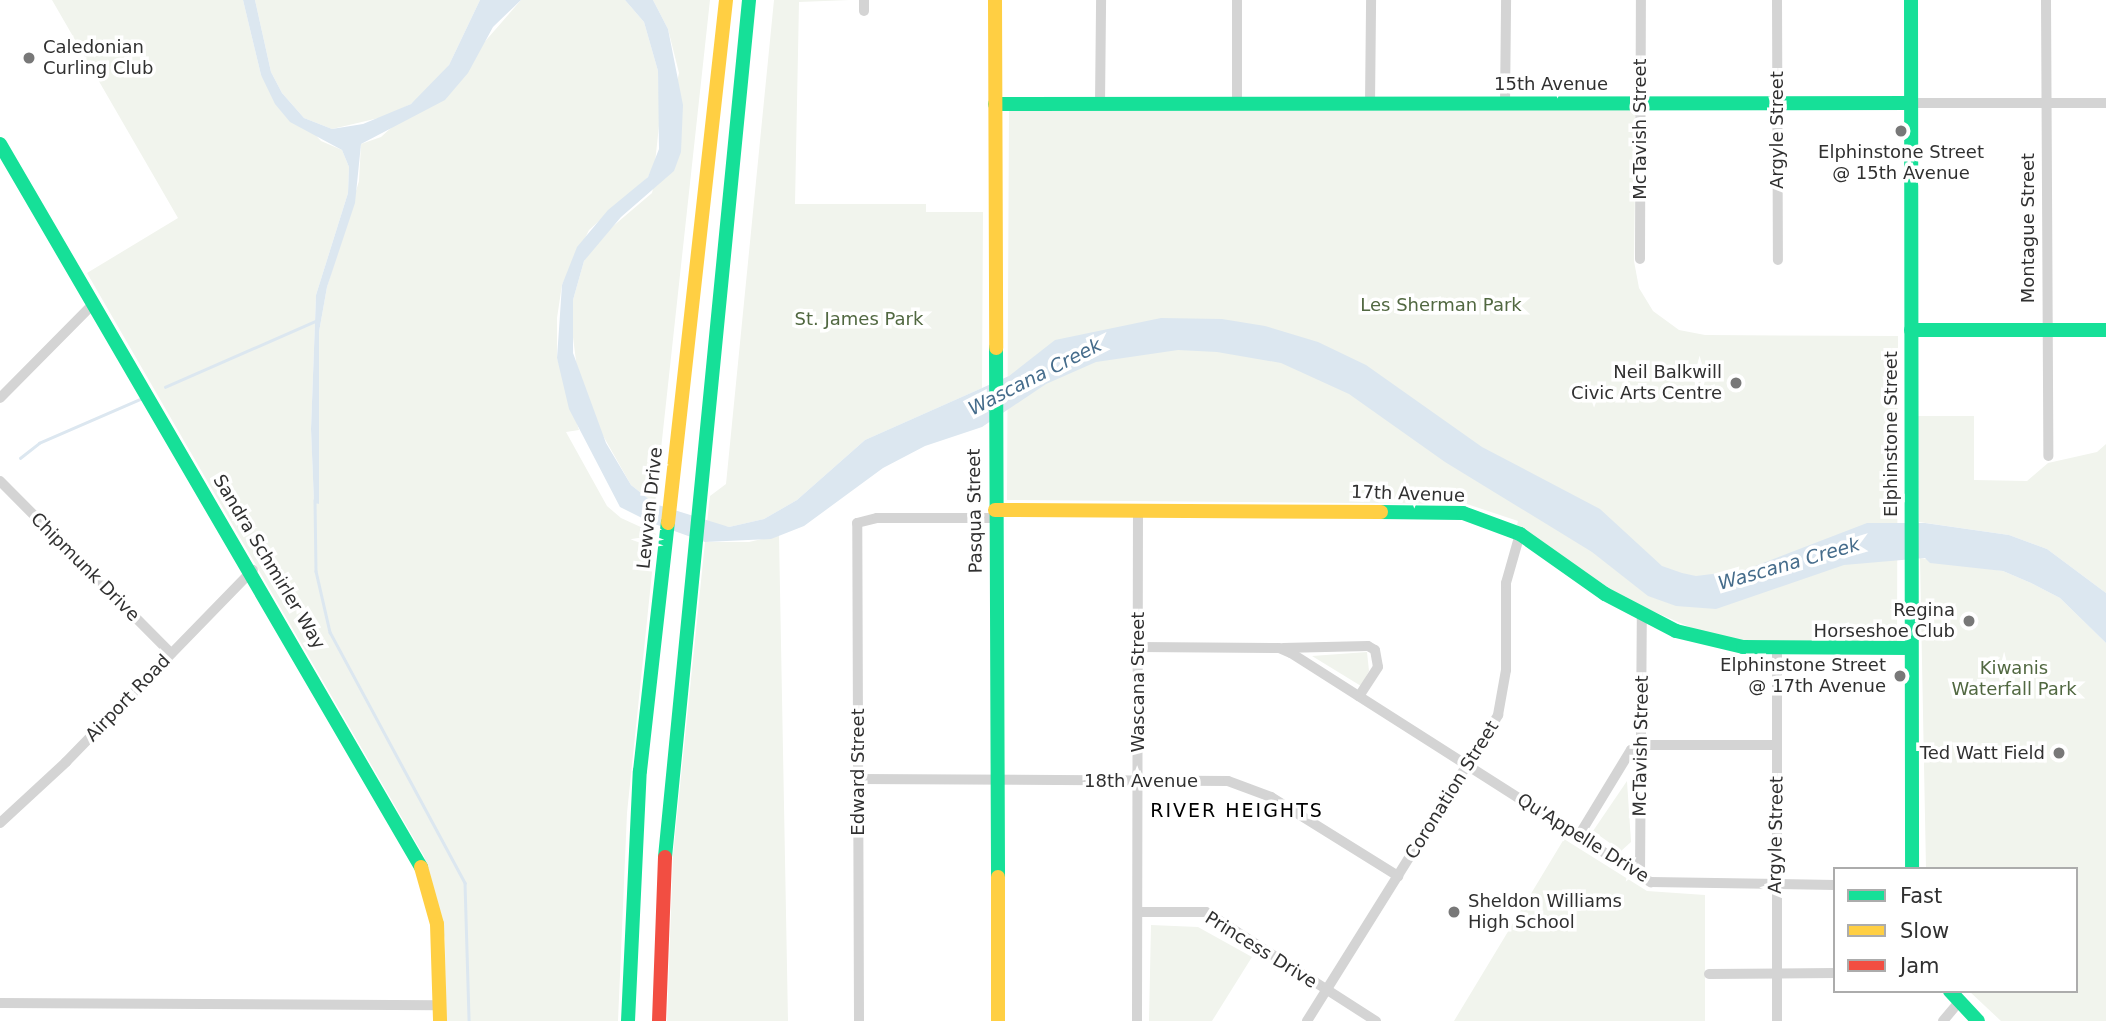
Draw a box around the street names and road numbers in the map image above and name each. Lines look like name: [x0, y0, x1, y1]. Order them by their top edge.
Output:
street label: McTavish Street: [1629, 58, 1651, 200]
street label: Argyle Street: [1766, 71, 1788, 189]
street label: 15th Avenue: [1494, 73, 1608, 95]
street label: Montague Street: [2017, 153, 2039, 303]
street label: Elphinstone Street: [1880, 351, 1902, 517]
street label: Lewvan Drive: [633, 446, 667, 570]
street label: Pasqua Street: [963, 448, 987, 574]
street label: Sandra Schmirler Way: [208, 471, 330, 653]
street label: 17th Avenue: [1351, 481, 1465, 507]
street label: Chipmunk Drive: [26, 508, 144, 626]
street label: Wascana Street: [1127, 612, 1149, 752]
street label: Airport Road: [81, 650, 175, 746]
street label: McTavish Street: [1629, 675, 1653, 817]
street label: Edward Street: [847, 708, 869, 836]
street label: Coronation Street: [1401, 717, 1503, 863]
street label: 18th Avenue: [1084, 770, 1198, 792]
street label: Argyle Street: [1764, 776, 1788, 894]
street label: Qu'Appelle Drive: [1513, 789, 1653, 887]
street label: Princess Drive: [1201, 907, 1321, 993]

